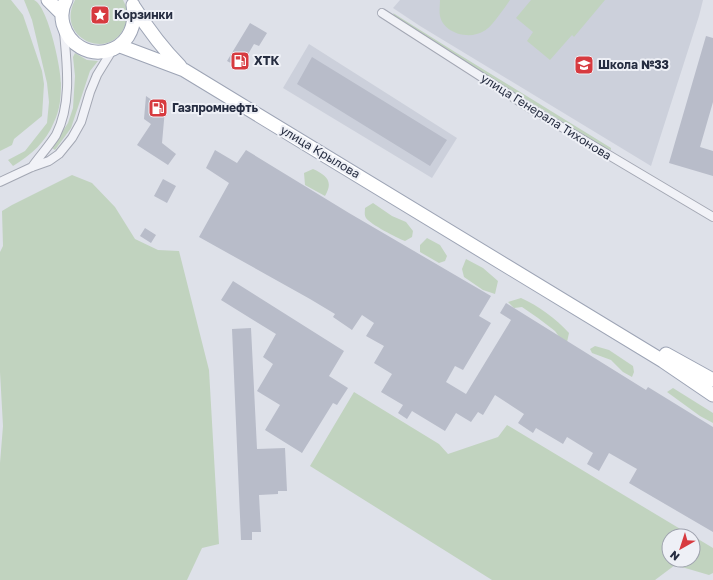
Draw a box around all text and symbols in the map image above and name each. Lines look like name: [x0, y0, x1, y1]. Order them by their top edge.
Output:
place icon: Корзинки: [89, 4, 111, 26]
place label: Корзинки: [114, 7, 173, 22]
fuel station icon: ХТК: [229, 50, 251, 72]
place label: ХТК: [254, 53, 280, 68]
school or university icon: Школа №33: [573, 54, 595, 76]
place label: Школа №33: [598, 57, 669, 72]
street label: улица Генерала Тихонова: [478, 70, 614, 163]
fuel station icon: Газпромнефть: [147, 97, 169, 119]
place label: Газпромнефть: [172, 100, 258, 115]
street label: улица Крылова: [278, 122, 363, 181]
north arrow: [661, 528, 701, 568]
text: N: [667, 548, 682, 564]

